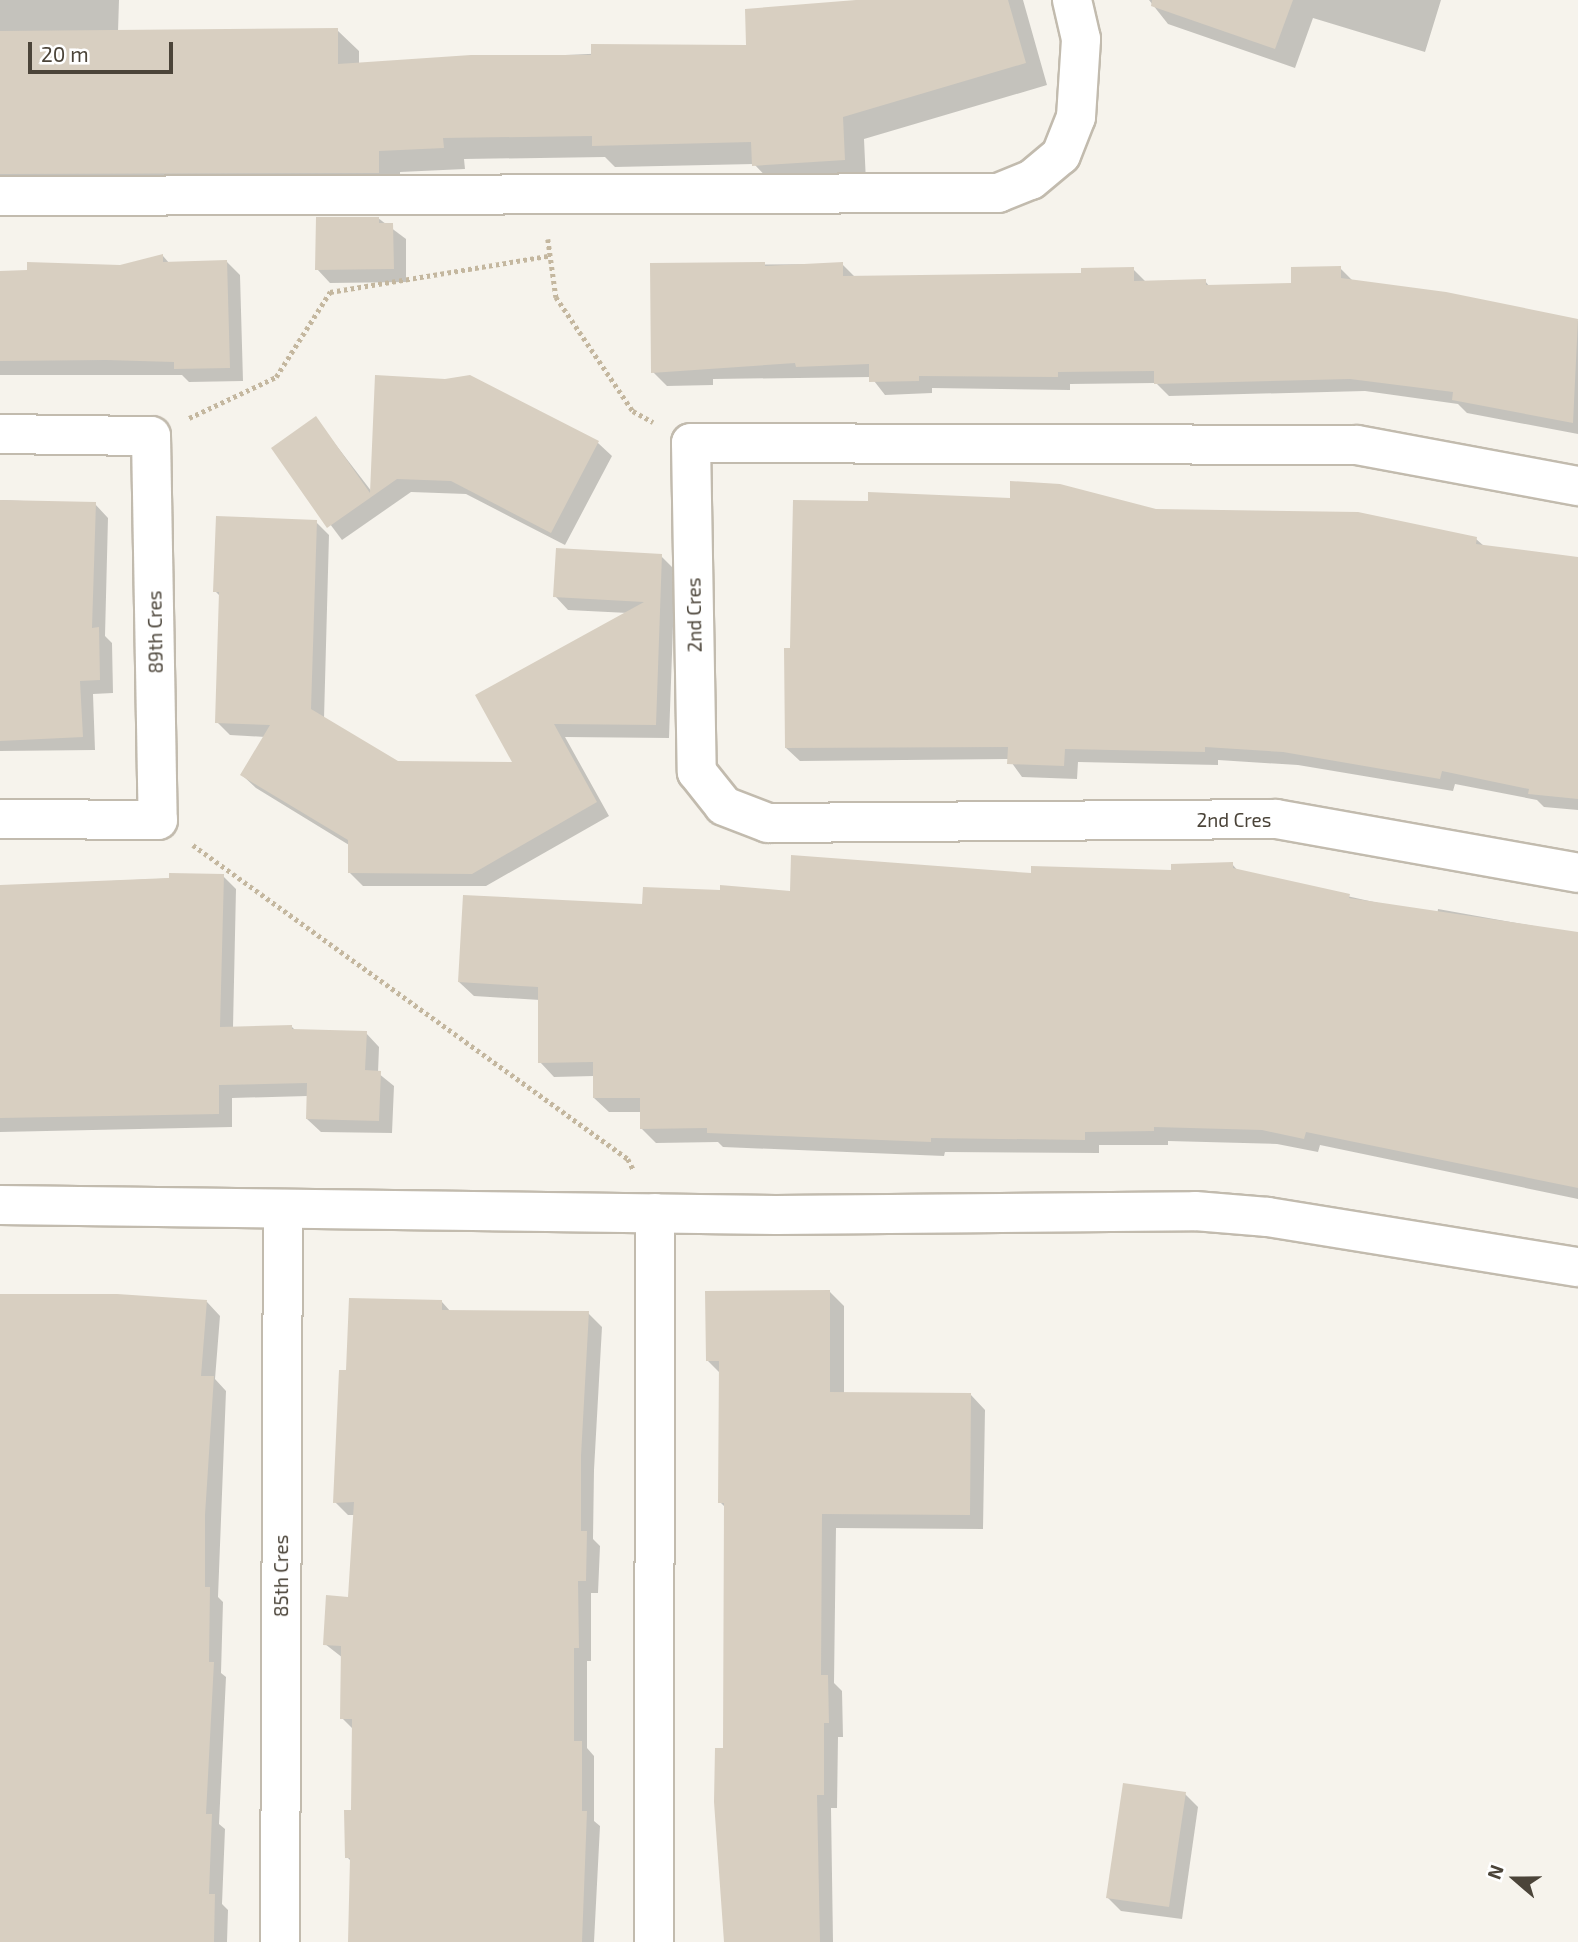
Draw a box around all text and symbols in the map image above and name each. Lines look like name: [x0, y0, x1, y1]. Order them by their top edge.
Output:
scale bar: [32, 28, 177, 72]
text: 20 m: [41, 41, 89, 66]
street label: 2nd Cres: [682, 577, 706, 653]
street label: 89th Cres: [143, 590, 167, 674]
street label: 2nd Cres: [1197, 809, 1271, 831]
street label: 85th Cres: [270, 1535, 292, 1617]
north arrow: [1480, 1844, 1550, 1914]
text: N: [1482, 1861, 1508, 1882]

